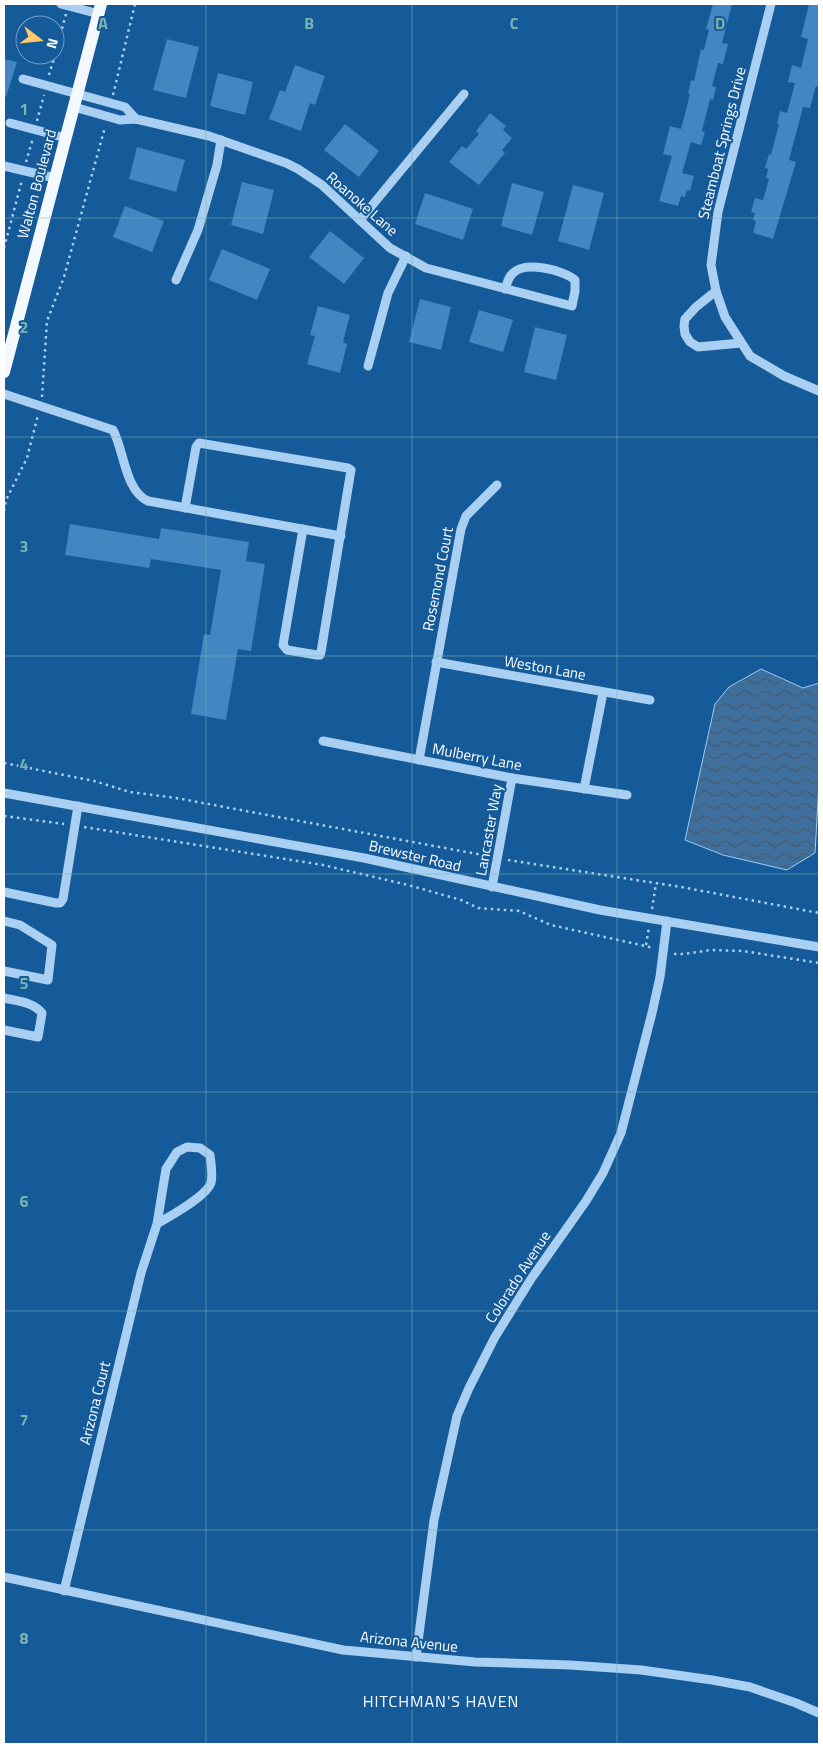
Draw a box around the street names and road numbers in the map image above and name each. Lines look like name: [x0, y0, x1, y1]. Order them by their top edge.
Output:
street label: Steamboat Springs Drive: [691, 64, 752, 221]
street label: Walton Boulevard: [11, 127, 62, 241]
street label: Roanoke Lane: [321, 166, 403, 241]
street label: Rosemond Court: [416, 524, 459, 633]
street label: Weston Lane: [503, 649, 588, 686]
street label: Mulberry Lane: [430, 737, 524, 776]
street label: Lancaster Way: [469, 782, 508, 878]
street label: Brewster Road: [367, 834, 463, 877]
street label: Colorado Avenue: [479, 1226, 556, 1327]
street label: Arizona Court: [73, 1358, 116, 1447]
street label: Arizona Avenue: [359, 1625, 459, 1658]

